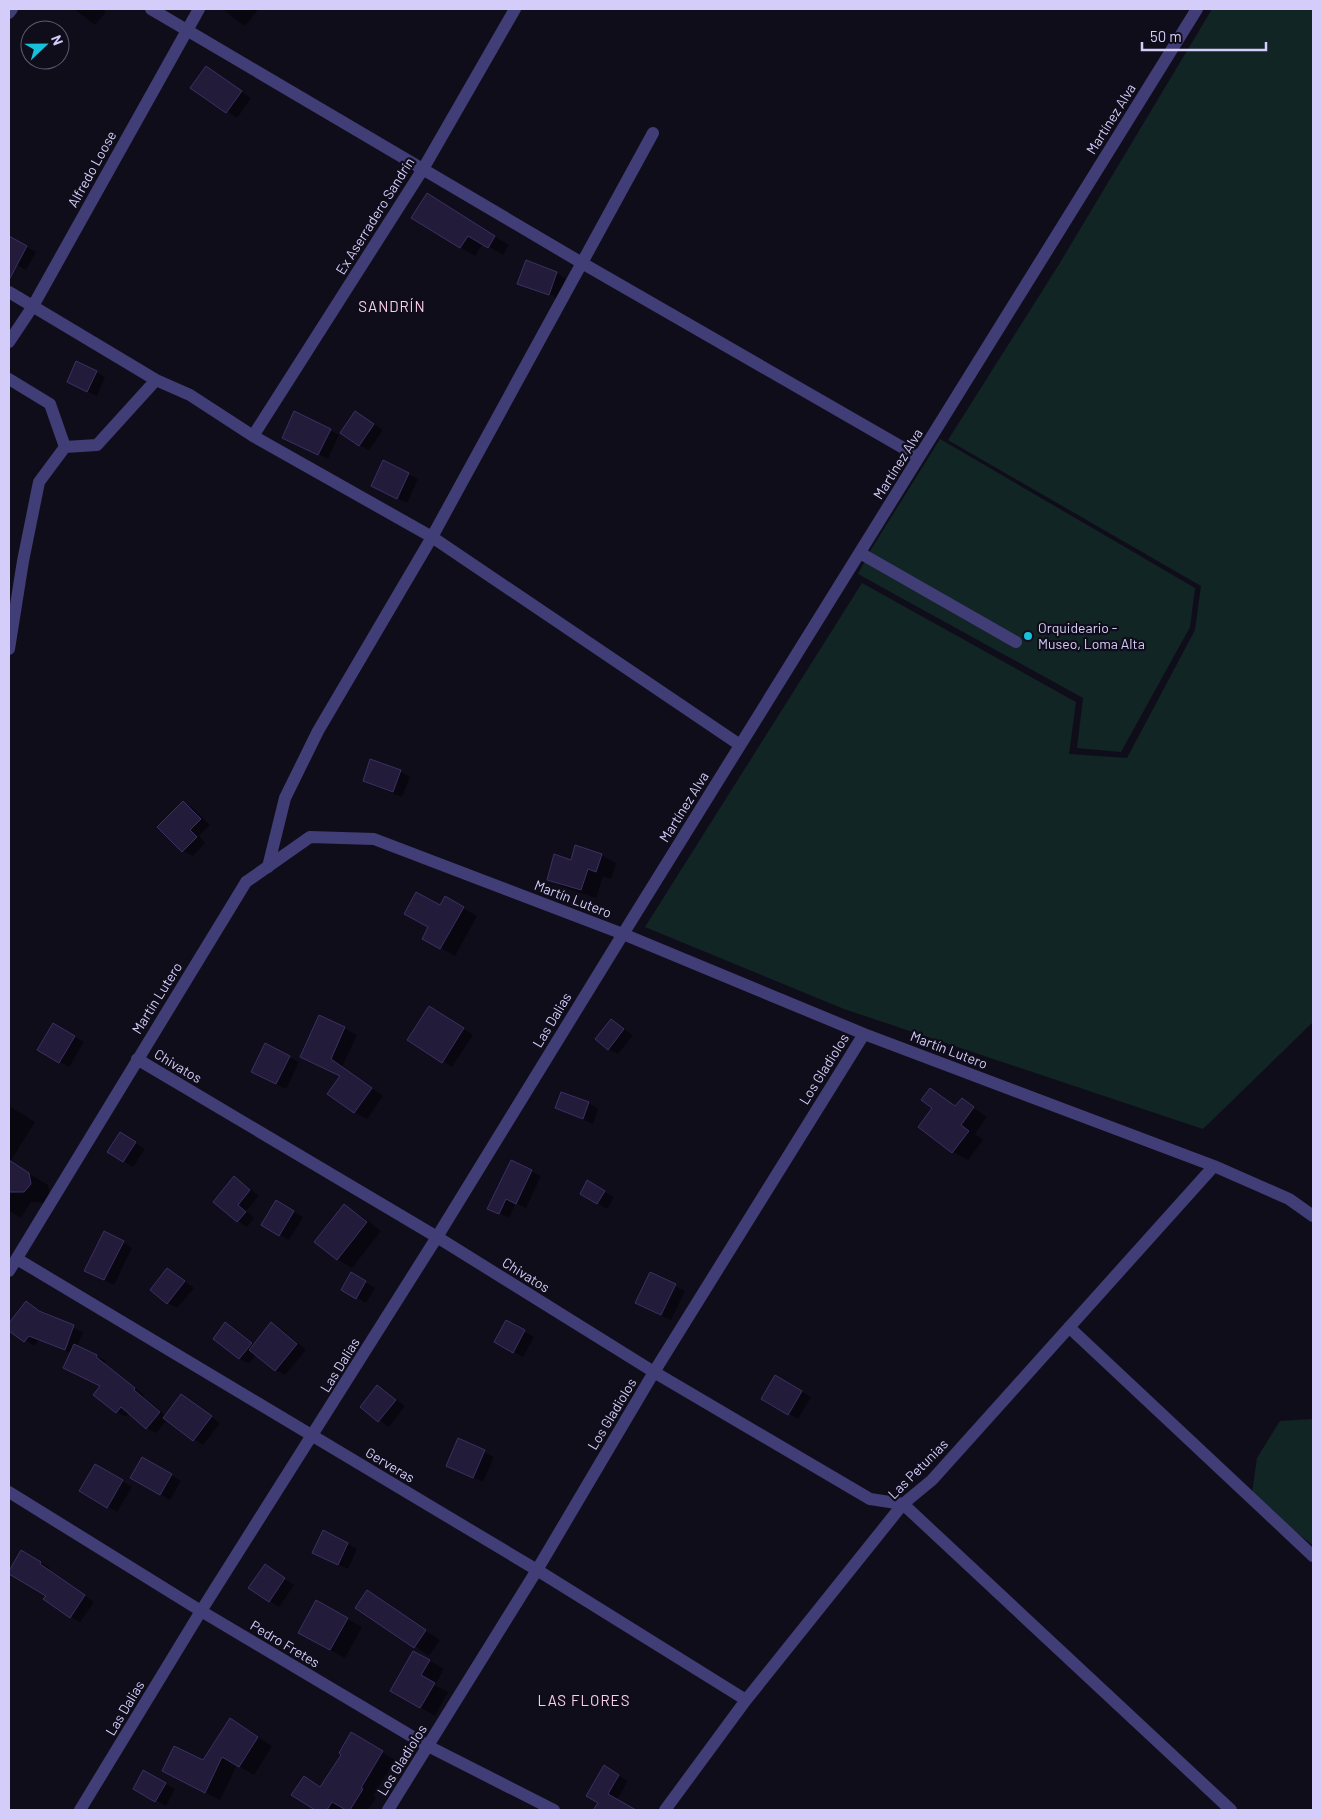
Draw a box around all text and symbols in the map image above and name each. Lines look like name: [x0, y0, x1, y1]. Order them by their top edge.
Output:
north arrow: [20, 20, 70, 70]
scale bar: [1142, 20, 1266, 52]
text: 50 m: [1150, 27, 1182, 45]
text: N: [48, 32, 67, 47]
street label: Martínez Alva: [1082, 80, 1139, 157]
street label: Alfredo Loose: [64, 128, 120, 210]
street label: Ex Aserradero Sandrín: [332, 154, 417, 277]
district label: SANDRÍN: [358, 297, 426, 315]
street label: Martínez Alva: [869, 425, 926, 502]
place label: Orquideario - Museo, Loma Alta: [1038, 619, 1145, 652]
marker: Orquideario - Museo, Loma Alta: [1022, 630, 1034, 642]
street label: Martínez Alva: [655, 768, 712, 845]
street label: Martín Lutero: [532, 876, 614, 921]
street label: Martín Lutero: [128, 959, 185, 1037]
street label: Las Dalias: [529, 989, 575, 1050]
street label: Martín Lutero: [908, 1027, 990, 1072]
street label: Los Gladiolos: [795, 1030, 852, 1107]
street label: Chivatos: [151, 1045, 205, 1087]
street label: Chivatos: [500, 1253, 553, 1296]
street label: Las Dalias: [316, 1334, 363, 1395]
street label: Los Gladiolos: [584, 1375, 640, 1453]
street label: Las Petunias: [884, 1435, 951, 1502]
street label: Gerveras: [363, 1443, 418, 1486]
street label: Pedro Fretes: [248, 1616, 323, 1671]
street label: Las Dalias: [102, 1677, 148, 1738]
district label: LAS FLORES: [538, 1691, 630, 1709]
street label: Los Gladiolos: [373, 1721, 430, 1798]

